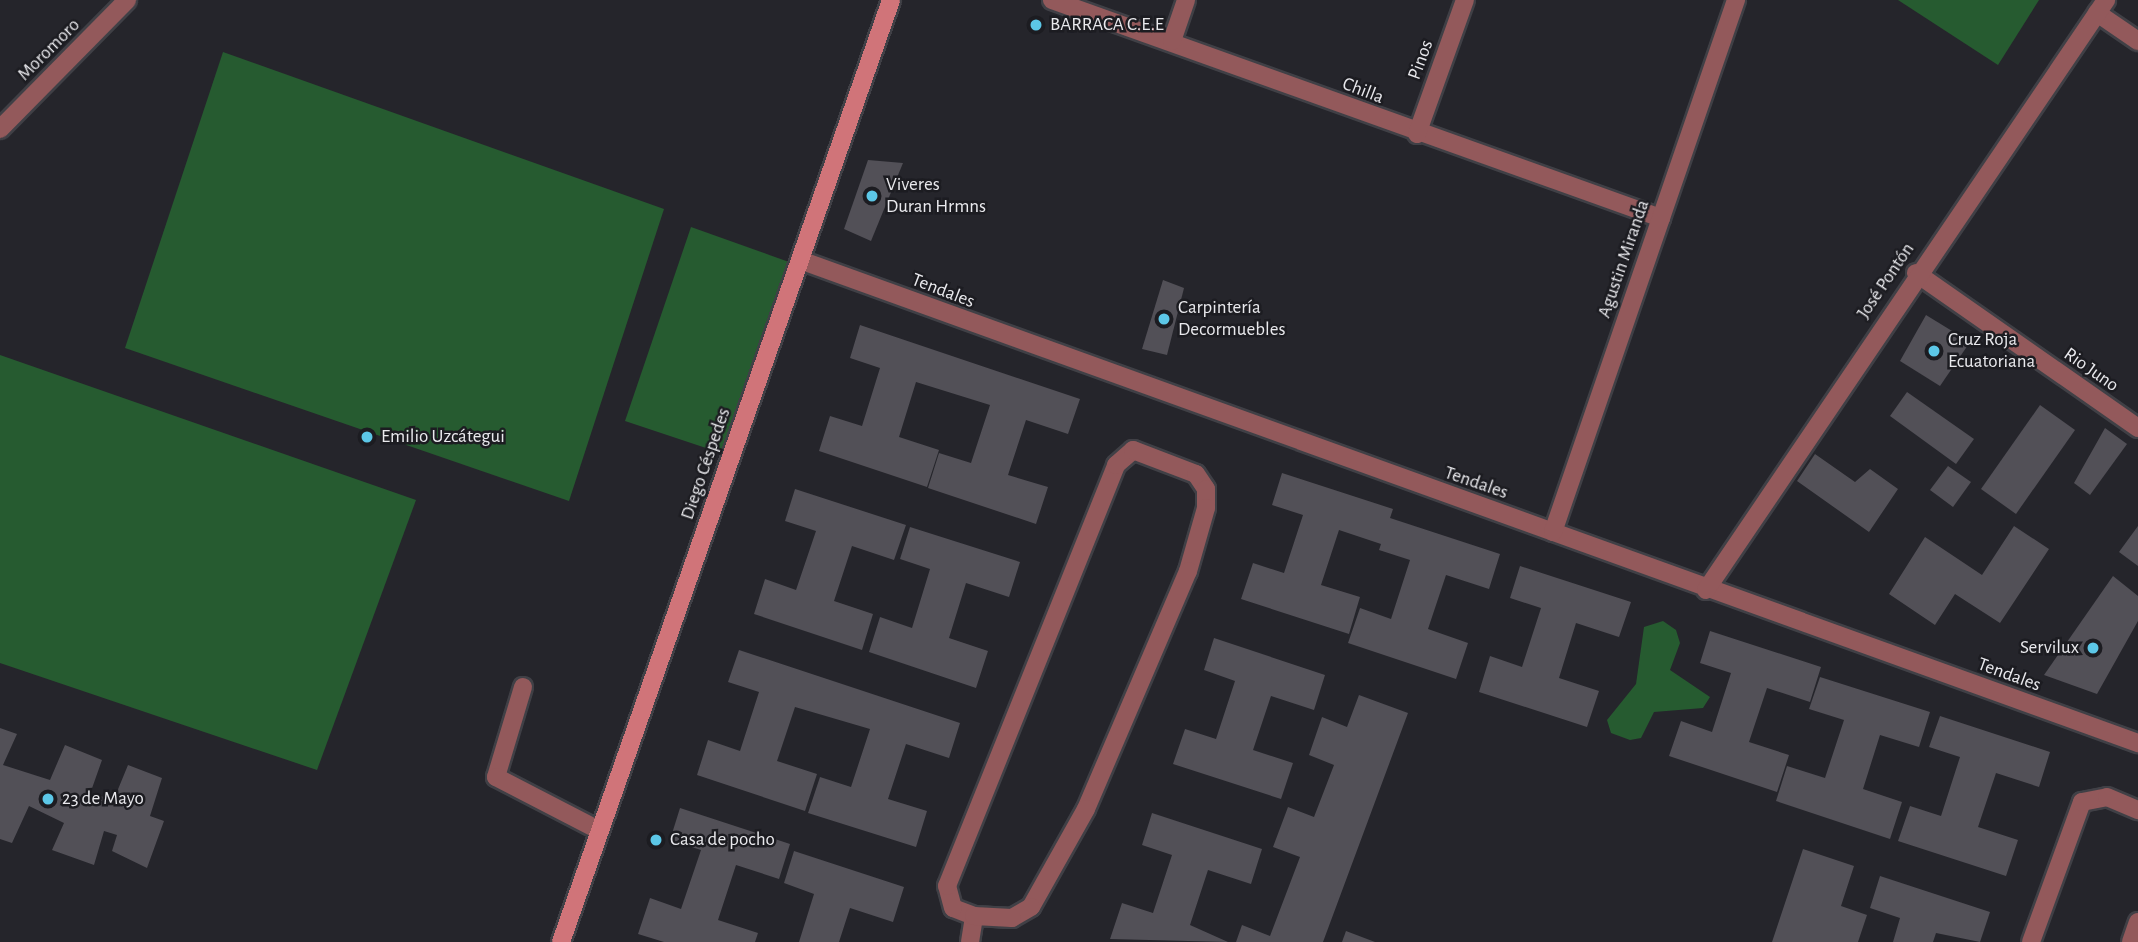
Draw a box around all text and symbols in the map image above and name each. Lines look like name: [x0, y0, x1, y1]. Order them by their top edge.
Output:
street label: Moromoro: [13, 14, 85, 86]
place label: BARRACA C.E.E: [1050, 14, 1164, 36]
marker: BARRACA C.E.E: [1028, 17, 1044, 33]
street label: Pinos: [1403, 37, 1439, 83]
street label: Chilla: [1339, 73, 1387, 109]
place label: Viveres Duran Hrmns: [886, 174, 986, 218]
marker: Viveres Duran Hrmns: [864, 188, 880, 204]
street label: Agustin Miranda: [1593, 197, 1655, 321]
street label: José Pontón: [1852, 239, 1920, 323]
street label: Tendales: [908, 269, 978, 313]
place label: Carpintería Decormuebles: [1178, 297, 1286, 341]
marker: Carpintería Decormuebles: [1156, 311, 1172, 327]
place label: Cruz Roja Ecuatoriana: [1948, 329, 2035, 373]
marker: Cruz Roja Ecuatoriana: [1926, 343, 1942, 359]
street label: Rio Juno: [2059, 343, 2123, 397]
street label: Diego Céspedes: [676, 405, 736, 523]
place label: Emilio Uzcátegui: [381, 426, 505, 448]
marker: Emilio Uzcátegui: [359, 429, 375, 445]
street label: Tendales: [1441, 462, 1511, 504]
place label: Servilux: [2020, 637, 2079, 659]
marker: Servilux: [2085, 640, 2101, 656]
street label: Tendales: [1974, 653, 2044, 697]
place label: 23 de Mayo: [62, 788, 144, 810]
marker: 23 de Mayo: [40, 791, 56, 807]
place label: Casa de pocho: [670, 829, 775, 851]
marker: Casa de pocho: [648, 832, 664, 848]

